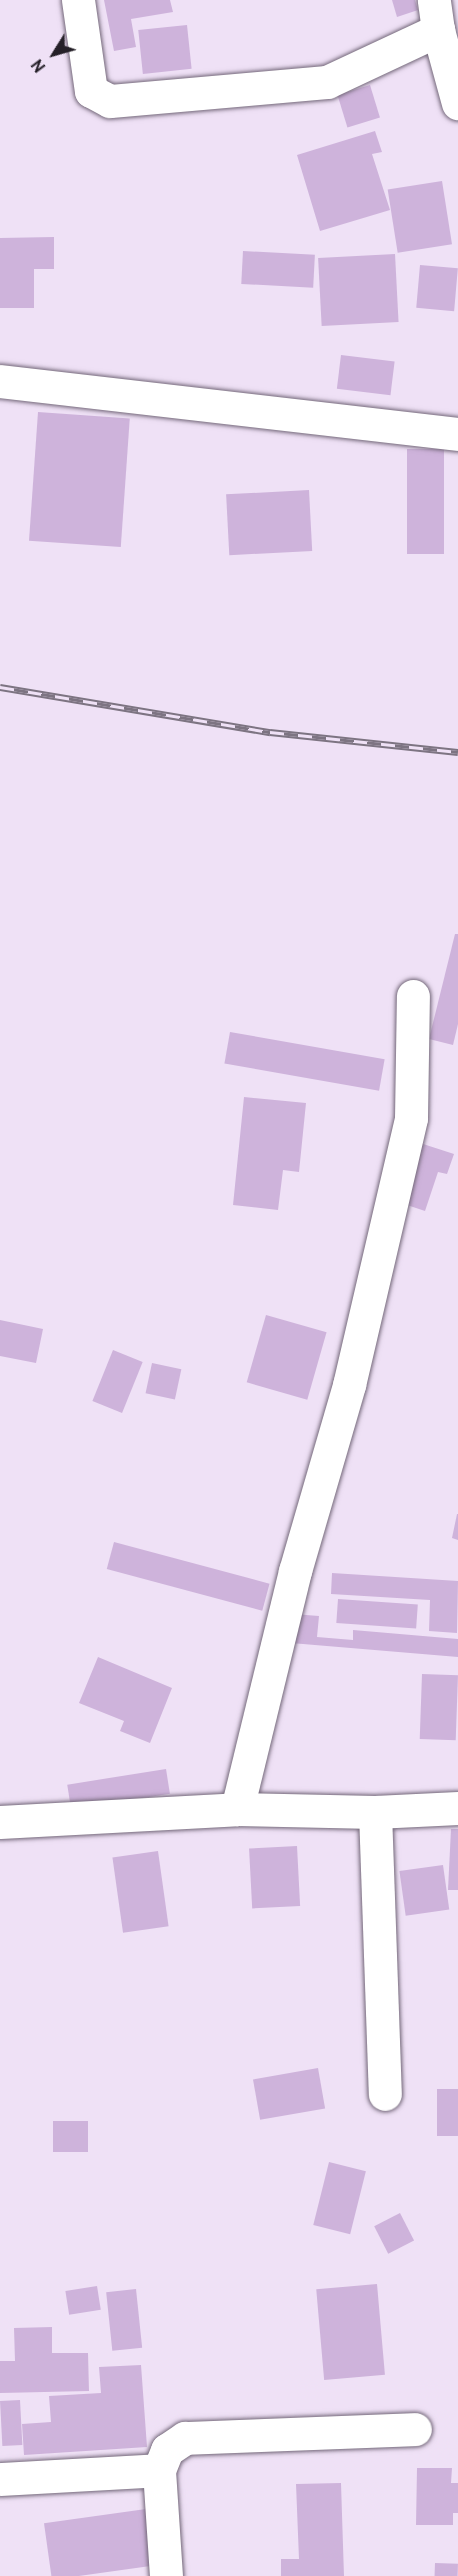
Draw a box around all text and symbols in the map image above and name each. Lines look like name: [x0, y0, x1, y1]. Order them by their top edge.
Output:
north arrow: [24, 24, 84, 84]
text: N: [28, 54, 51, 75]

